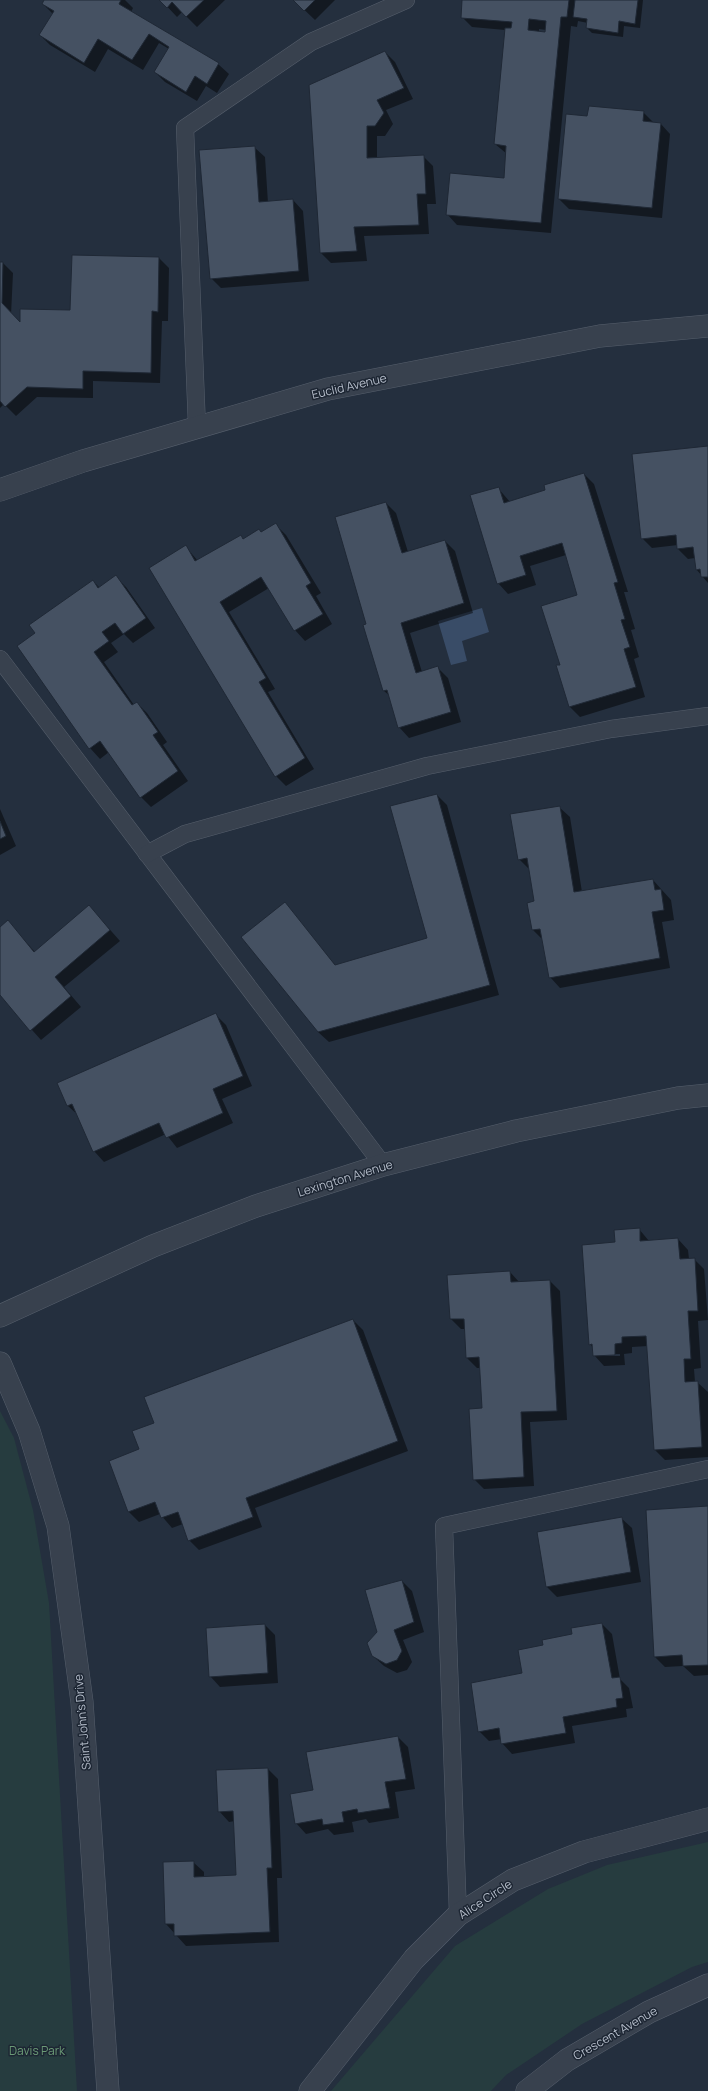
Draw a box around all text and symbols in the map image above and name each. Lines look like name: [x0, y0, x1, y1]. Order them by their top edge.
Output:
street label: Euclid Avenue: [310, 369, 388, 403]
street label: Lexington Avenue: [295, 1155, 395, 1201]
street label: Saint John's Drive: [69, 1673, 95, 1771]
street label: Alice Circle: [455, 1875, 515, 1923]
street label: Crescent Avenue: [570, 2002, 660, 2064]
park label: Davis Park: [9, 2042, 66, 2059]

